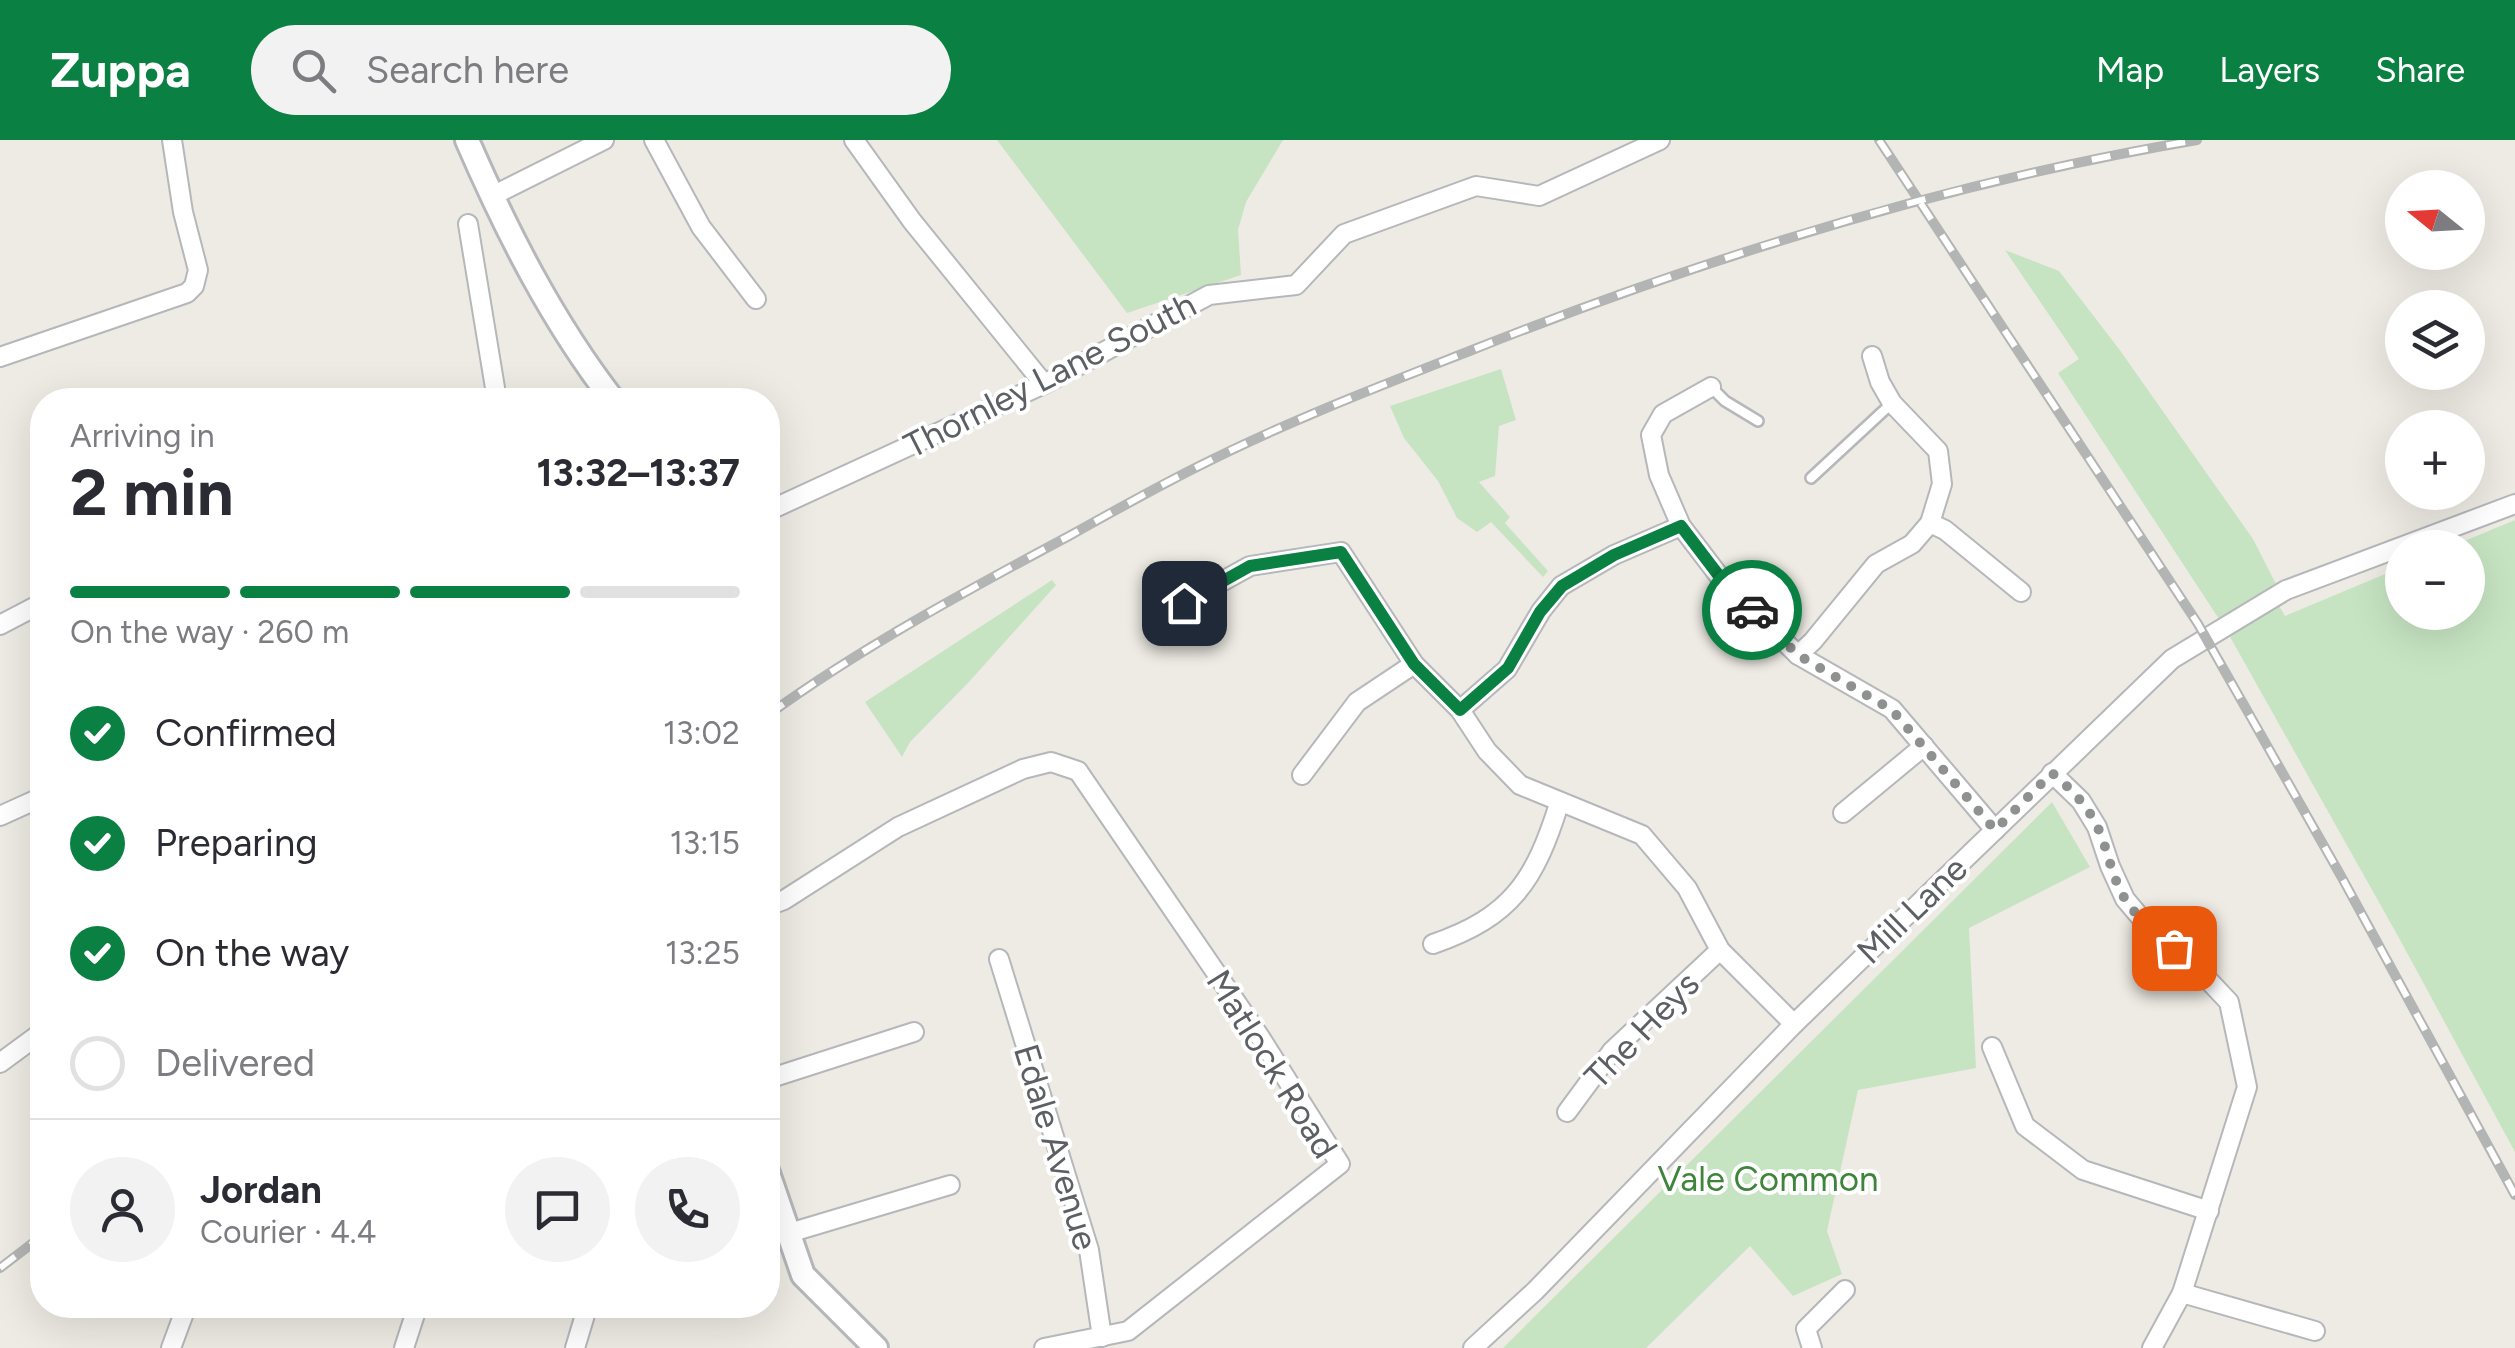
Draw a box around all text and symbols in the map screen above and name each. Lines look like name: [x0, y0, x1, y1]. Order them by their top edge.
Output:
search box: [251, 25, 951, 115]
text: Zuppa: [50, 41, 191, 99]
icon: search: [286, 43, 341, 98]
text: Search here: [366, 47, 569, 93]
text: Map: [2096, 49, 2164, 91]
text: Layers: [2219, 49, 2320, 91]
text: Share: [2375, 49, 2465, 91]
north arrow: [2385, 170, 2485, 270]
map controls: [2385, 170, 2485, 630]
street label: Thornley Lane South: [897, 283, 1203, 467]
button: layers: [2385, 290, 2485, 390]
button: +: [2385, 410, 2485, 510]
text: Arriving in: [70, 417, 215, 455]
text: 13:32–13:37: [537, 450, 740, 496]
text: 2 min: [70, 453, 234, 531]
button: −: [2385, 530, 2485, 630]
courier: [1702, 560, 1802, 660]
pin: [1142, 561, 1227, 646]
icon: home: [1157, 576, 1212, 631]
icon: car: [1725, 583, 1780, 638]
text: On the way · 260 m: [70, 613, 349, 651]
icon: check: [70, 706, 125, 761]
text: Confirmed: [155, 710, 337, 756]
text: 13:02: [663, 714, 740, 752]
icon: check: [70, 816, 125, 871]
text: Preparing: [155, 820, 317, 866]
text: 13:15: [670, 824, 740, 862]
street label: Mill Lane: [1848, 847, 1976, 973]
pin: [2132, 906, 2217, 991]
icon: bag: [2147, 921, 2202, 976]
icon: check: [70, 926, 125, 981]
text: On the way: [155, 930, 349, 976]
text: 13:25: [665, 934, 740, 972]
street label: Matlock Road: [1198, 962, 1346, 1166]
street label: The Heys: [1576, 963, 1708, 1097]
street label: Edale Avenue: [1005, 1039, 1107, 1255]
text: Delivered: [155, 1040, 315, 1086]
button: person: [70, 1157, 175, 1262]
button: chat: [505, 1157, 610, 1262]
button: phone: [635, 1157, 740, 1262]
park label: Vale Common: [1657, 1158, 1879, 1200]
text: Jordan: [200, 1167, 322, 1213]
text: Courier · 4.4: [200, 1213, 376, 1251]

